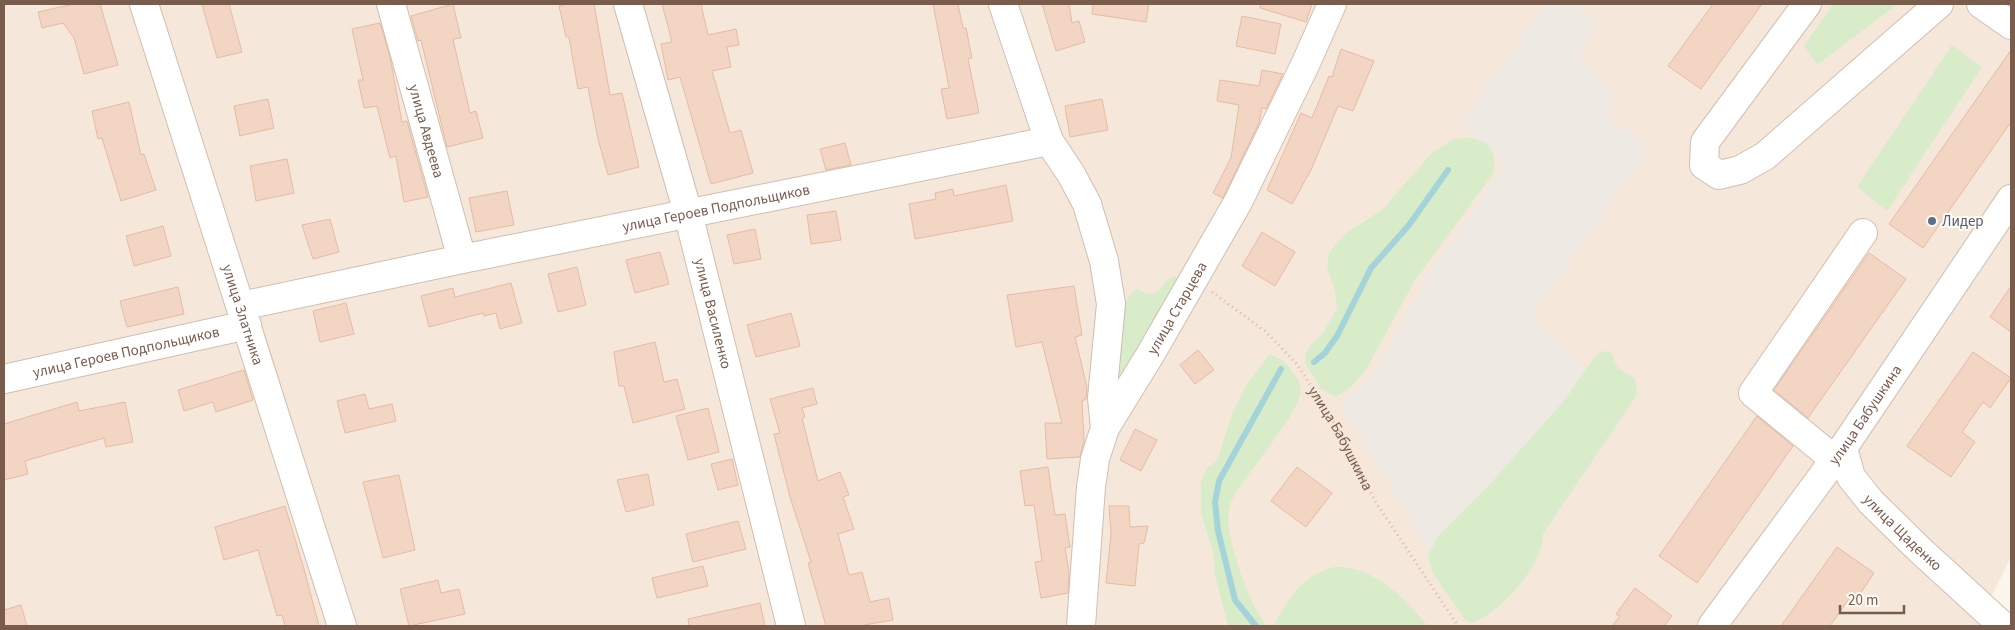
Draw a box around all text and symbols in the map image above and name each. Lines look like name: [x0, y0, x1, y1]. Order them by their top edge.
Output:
street label: улица Авдеева: [403, 82, 449, 180]
street label: улица Героев Подпольщиков: [620, 179, 812, 237]
place label: Лидер: [1942, 211, 1984, 232]
marker: Лидер: [1926, 215, 1938, 227]
street label: улица Василенко: [689, 256, 737, 371]
street label: улица Старцева: [1142, 258, 1212, 358]
street label: улица Златника: [217, 262, 269, 368]
street label: улица Героев Подпольщиков: [31, 321, 222, 383]
street label: улица Бабушкина: [1824, 361, 1907, 469]
street label: улица Бабушкина: [1303, 382, 1378, 494]
street label: улица Щаденко: [1858, 490, 1947, 576]
scale bar: [1840, 582, 1904, 614]
text: 20 m: [1848, 590, 1878, 611]

